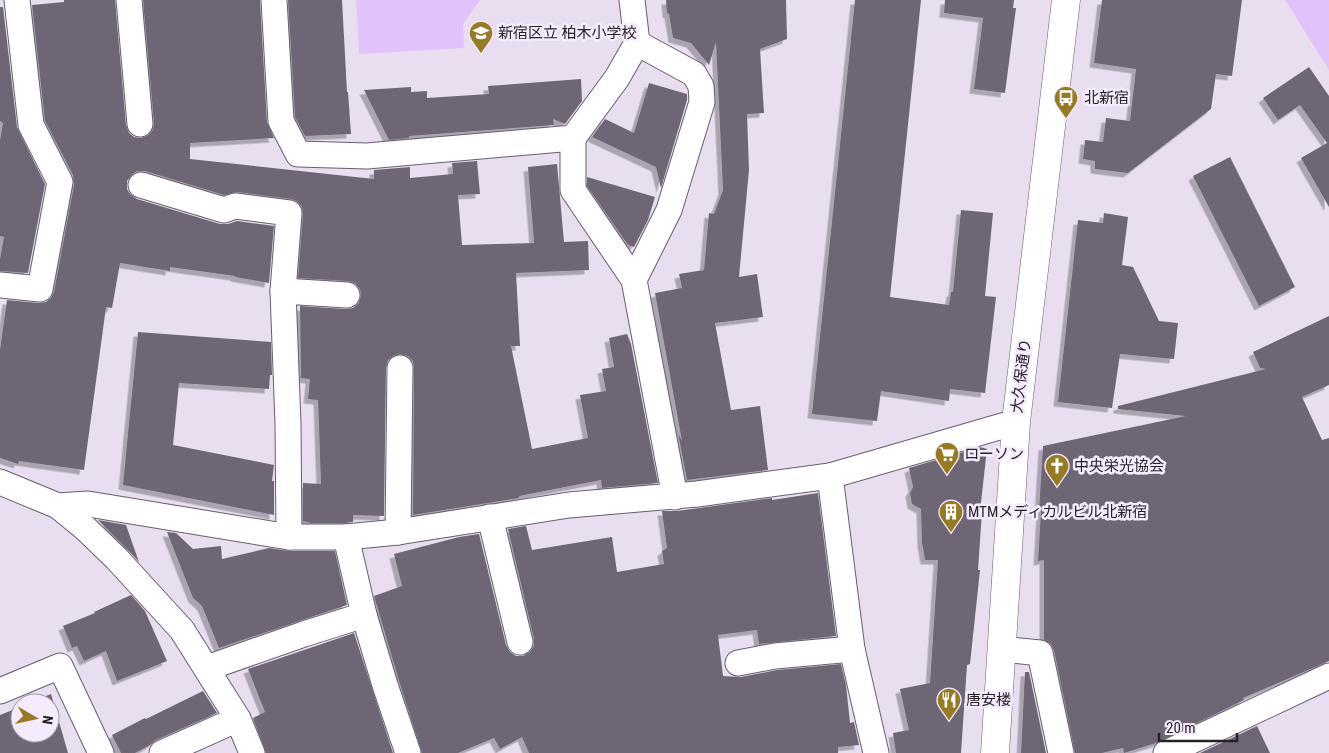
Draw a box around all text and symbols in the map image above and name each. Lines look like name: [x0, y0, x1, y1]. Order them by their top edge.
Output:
school or university icon: 新宿区立 柏木小学校: [468, 20, 494, 54]
place label: 新宿区立 柏木小学校: [498, 24, 636, 42]
bus stop icon: 北新宿: [1053, 85, 1079, 119]
place label: 北新宿: [1084, 89, 1129, 107]
street label: 大久保通り: [1007, 338, 1035, 414]
supermarket icon: ローソン: [934, 441, 960, 475]
place label: ローソン: [964, 445, 1024, 463]
church icon: 中央栄光協会: [1044, 453, 1070, 487]
place label: 中央栄光協会: [1074, 457, 1164, 475]
building icon: MTMメディカルビル北新宿: [938, 499, 964, 533]
place label: MTMメディカルビル北新宿: [968, 503, 1147, 521]
restaurant icon: 唐安楼: [936, 687, 962, 721]
place label: 唐安楼: [966, 691, 1011, 709]
north arrow: [10, 693, 60, 743]
scale bar: [1159, 710, 1236, 742]
text: N: [39, 715, 56, 726]
text: 20 m: [1166, 719, 1196, 737]

